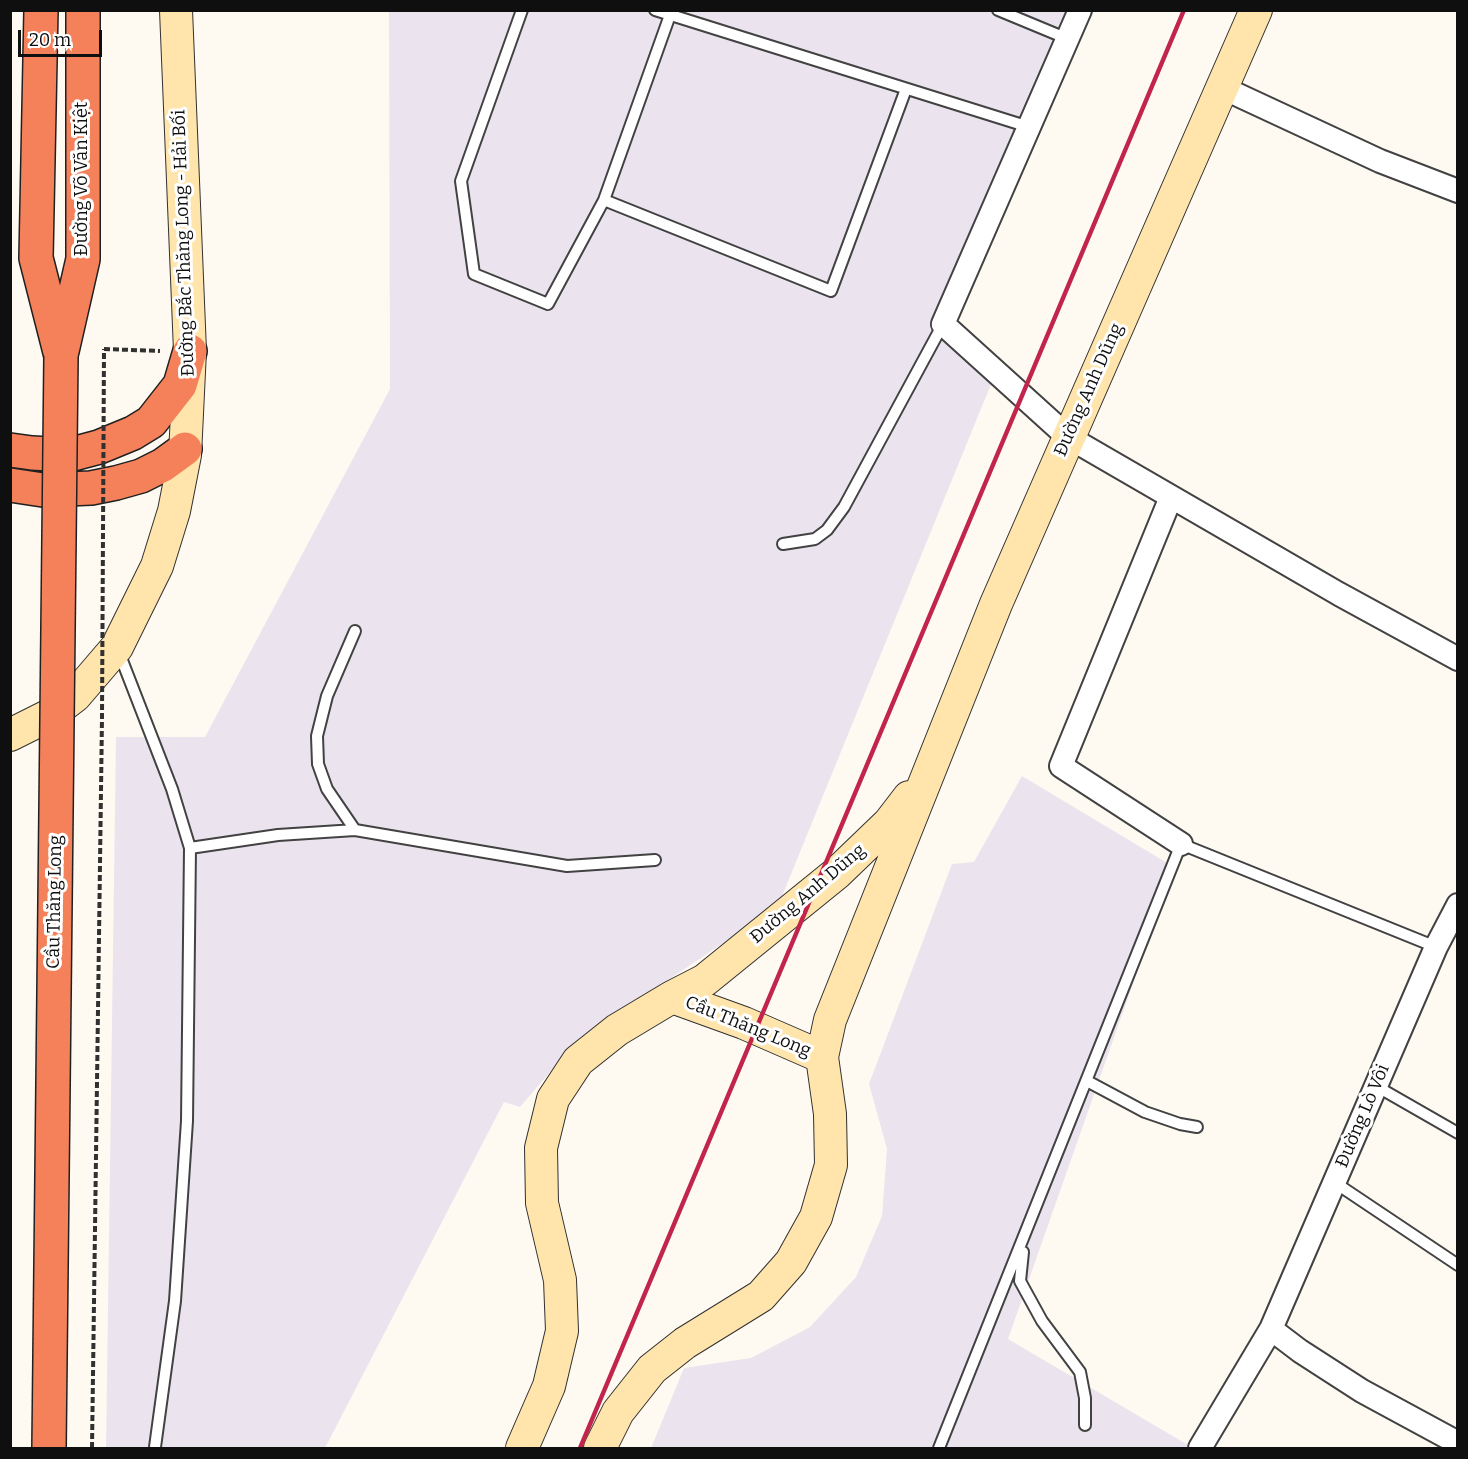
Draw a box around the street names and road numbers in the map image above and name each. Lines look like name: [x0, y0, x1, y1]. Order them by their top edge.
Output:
street label: Đường Võ Văn Kiệt: [71, 102, 93, 256]
street label: Đường Bắc Thăng Long - Hải Bối: [169, 109, 199, 377]
street label: Đường Anh Dũng: [1050, 320, 1128, 460]
street label: Cầu Thăng Long: [43, 835, 67, 969]
street label: Đường Anh Dũng: [746, 840, 870, 948]
street label: Cầu Thăng Long: [682, 992, 814, 1062]
street label: Đường Lò Vôi: [1332, 1061, 1394, 1171]

